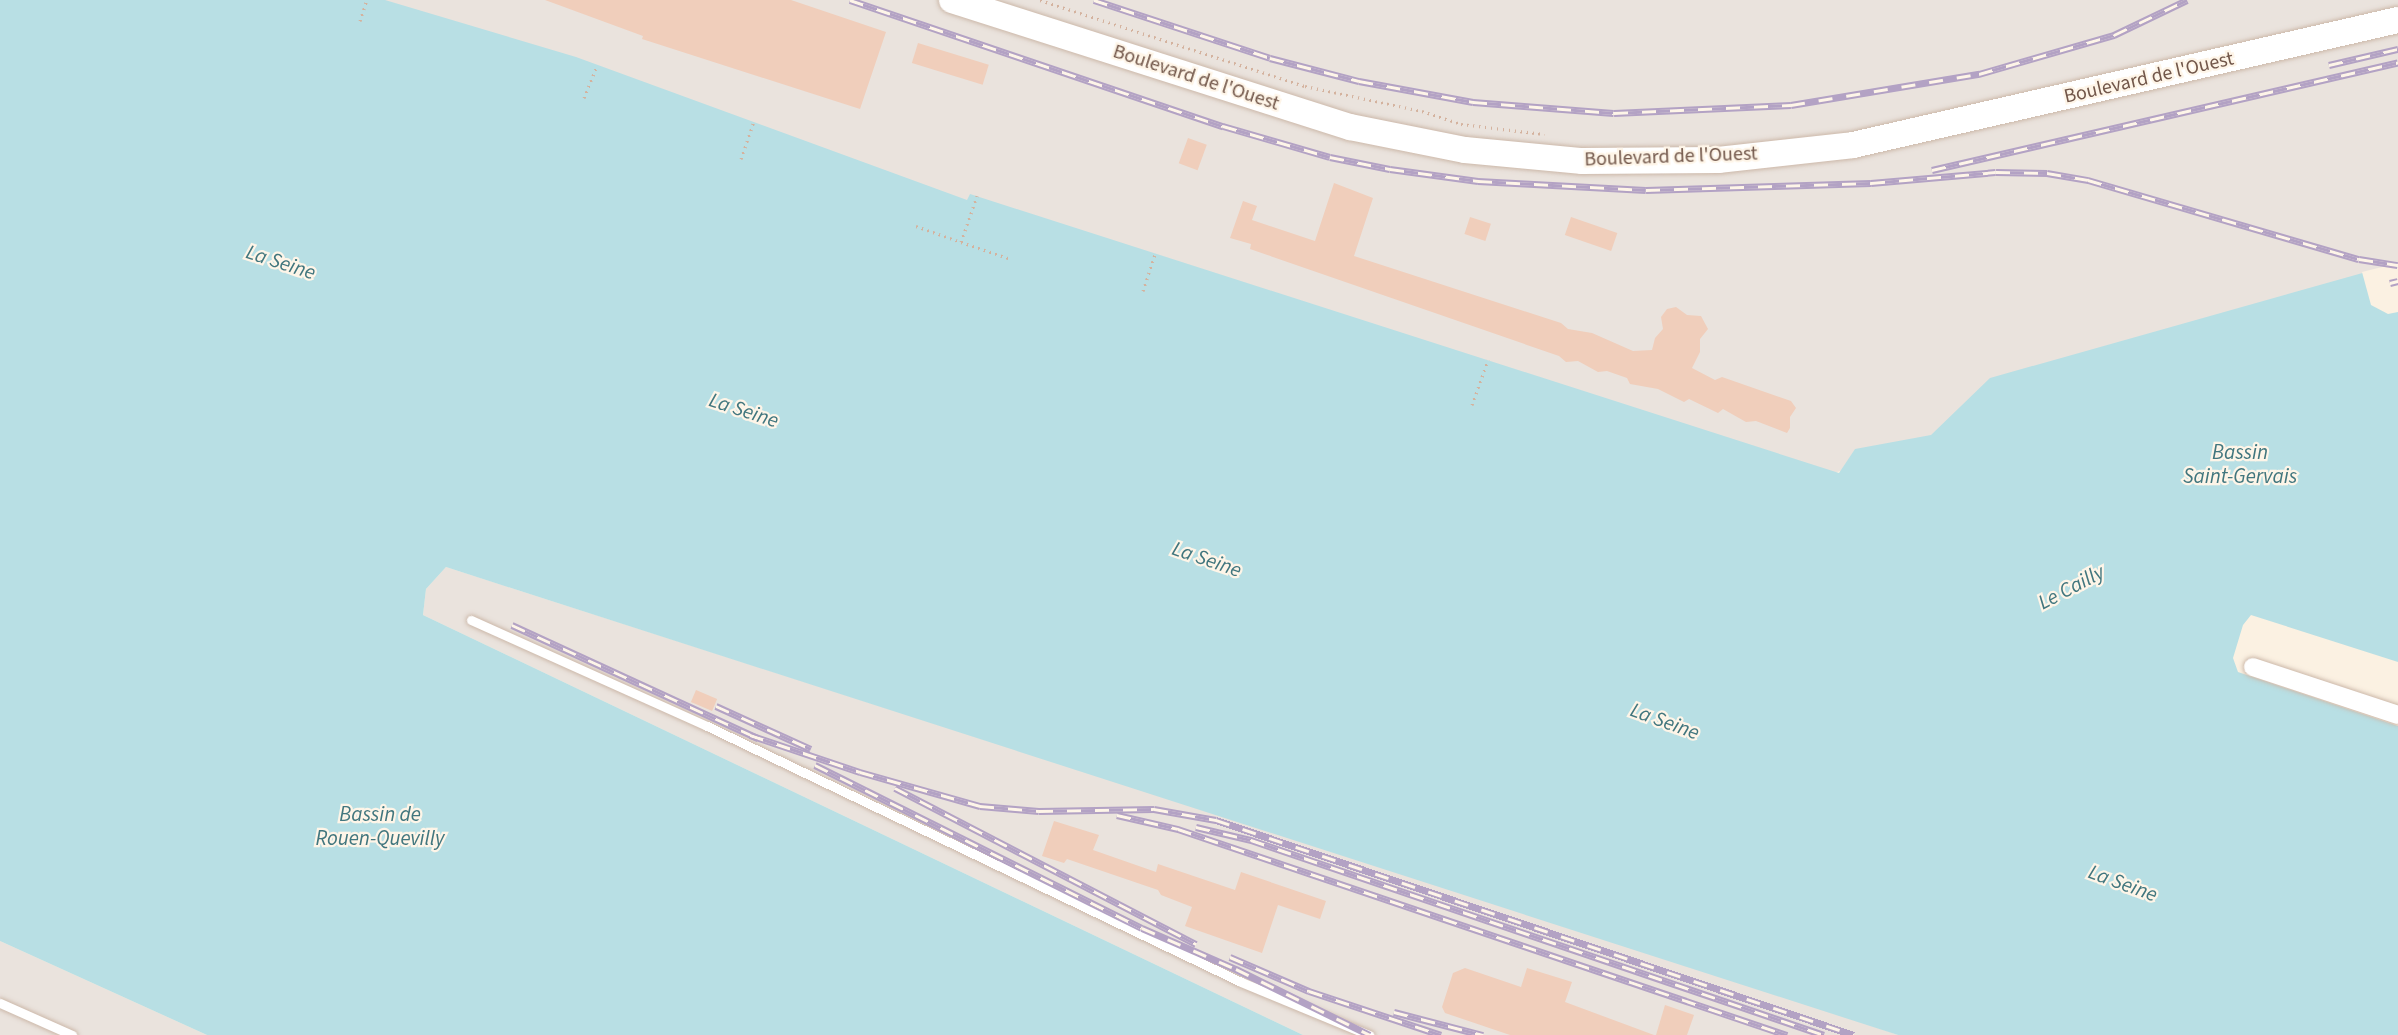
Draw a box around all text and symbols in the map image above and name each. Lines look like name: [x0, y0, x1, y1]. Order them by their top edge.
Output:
street label: Boulevard de l'Ouest: [1110, 40, 1282, 116]
street label: Boulevard de l'Ouest: [2062, 47, 2236, 109]
street label: Boulevard de l'Ouest: [1584, 142, 1758, 172]
water label: La Seine: [243, 239, 319, 285]
water label: La Seine: [706, 387, 782, 433]
water label: Bassin Saint-Gervais: [2183, 439, 2297, 489]
water label: La Seine: [1169, 535, 1245, 583]
water label: Le Cailly: [2034, 559, 2108, 615]
water label: La Seine: [1627, 697, 1703, 745]
water label: Bassin de Rouen-Quevilly: [316, 801, 444, 851]
water label: La Seine: [2085, 859, 2161, 907]

